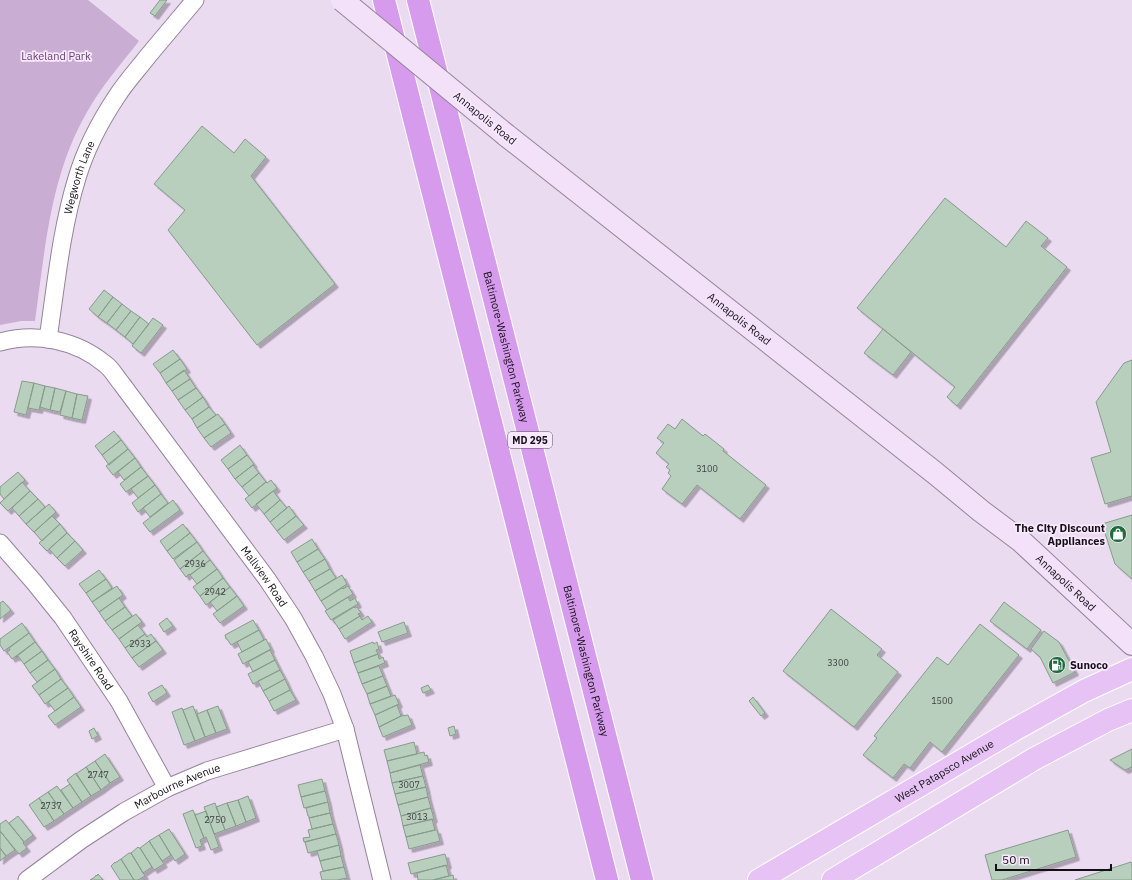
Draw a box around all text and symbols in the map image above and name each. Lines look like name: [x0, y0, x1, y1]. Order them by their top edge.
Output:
park label: Lakeland Park: [21, 49, 91, 63]
street label: Annapolis Road: [451, 88, 519, 148]
street label: Wegworth Lane: [61, 138, 98, 215]
street label: Baltimore-Washington Parkway: [480, 270, 532, 425]
street label: Annapolis Road: [705, 289, 774, 348]
road number: MD 295: [508, 432, 552, 448]
house number: 3100: [696, 463, 718, 474]
place label: The City Discount Appliances: [1015, 521, 1105, 548]
shop icon: The City Discount Appliances: [1108, 524, 1128, 544]
street label: Mallview Road: [238, 543, 290, 609]
street label: Annapolis Road: [1033, 551, 1099, 614]
house number: 2936: [184, 558, 206, 569]
street label: Baltimore-Washington Parkway: [560, 584, 612, 739]
house number: 2942: [204, 586, 226, 597]
street label: Rayshire Road: [65, 626, 117, 693]
house number: 2933: [129, 638, 151, 649]
fuel station icon: Sunoco: [1047, 655, 1067, 675]
house number: 3300: [827, 657, 849, 668]
place label: Sunoco: [1070, 658, 1108, 672]
house number: 1500: [931, 695, 953, 706]
street label: West Patapsco Avenue: [892, 736, 996, 806]
street label: Marbourne Avenue: [132, 760, 222, 812]
house number: 2747: [87, 769, 109, 780]
house number: 3007: [398, 779, 420, 790]
house number: 2737: [40, 800, 62, 811]
house number: 3013: [406, 811, 428, 822]
house number: 2750: [204, 814, 226, 825]
scale bar: [996, 846, 1111, 872]
text: 50 m: [1002, 852, 1030, 867]

